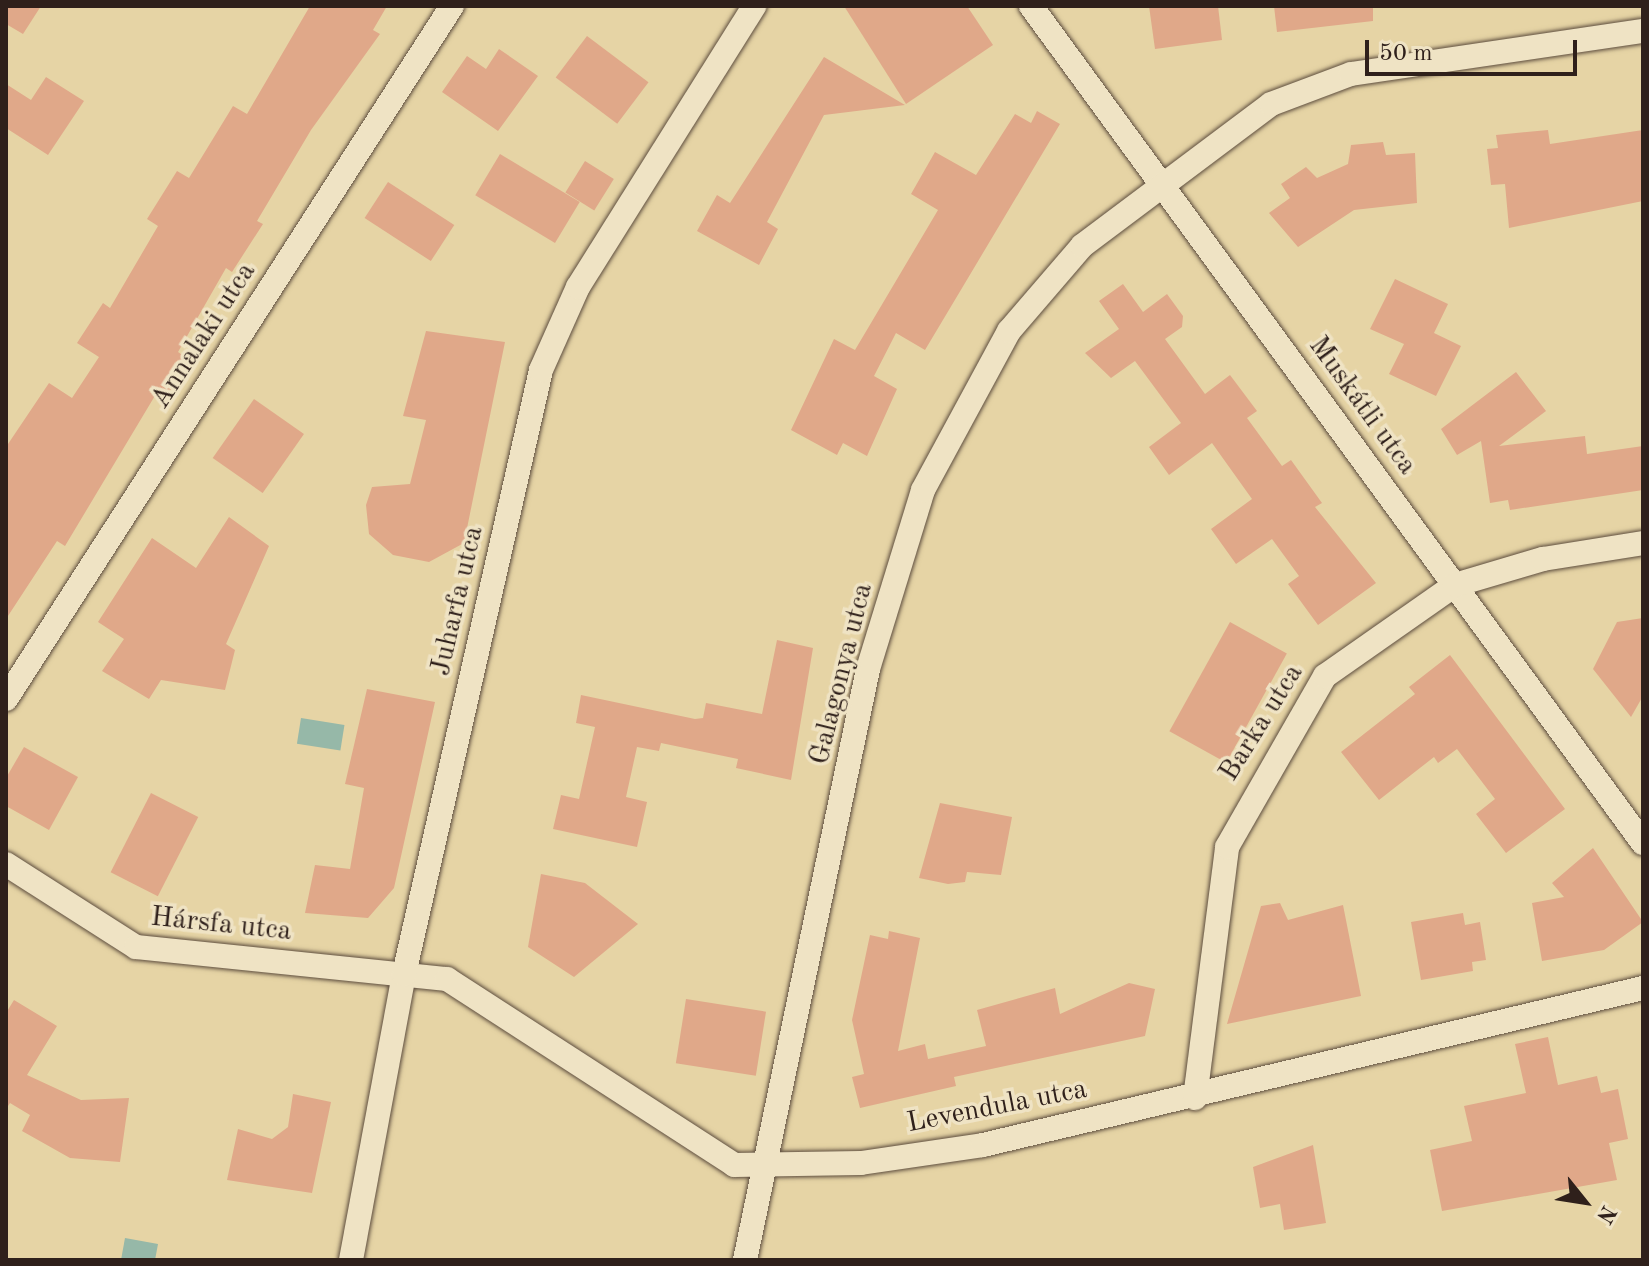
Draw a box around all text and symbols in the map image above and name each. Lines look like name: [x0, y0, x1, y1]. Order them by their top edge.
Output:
scale bar: [1369, 24, 1581, 74]
text: 50 m: [1379, 42, 1433, 66]
street label: Annalaki utca: [144, 257, 264, 415]
street label: Muskátli utca: [1301, 330, 1423, 482]
street label: Juharfa utca: [424, 523, 492, 679]
street label: Galagonya utca: [803, 580, 881, 768]
street label: Barka utca: [1213, 658, 1311, 788]
street label: Hársfa utca: [149, 901, 293, 949]
street label: Levendula utca: [904, 1073, 1090, 1141]
north arrow: [1545, 1162, 1625, 1242]
text: N: [1592, 1201, 1620, 1227]

